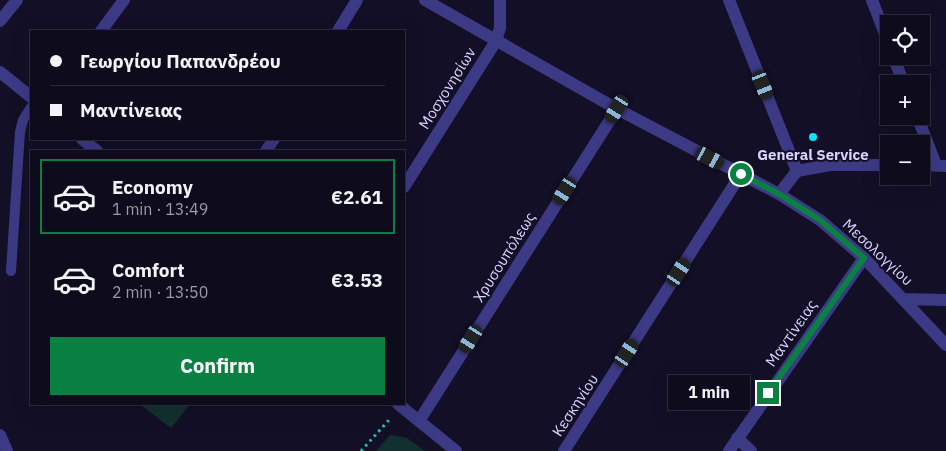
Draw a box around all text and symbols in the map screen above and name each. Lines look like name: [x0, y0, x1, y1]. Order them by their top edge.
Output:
map controls: [880, 15, 930, 185]
button: locate: [880, 15, 930, 65]
street label: Μοσχονησίων: [414, 43, 480, 133]
text: Γεωργίου Παπανδρέου: [80, 49, 281, 73]
car: [750, 68, 775, 102]
button: +: [880, 75, 930, 125]
car: [602, 92, 631, 126]
text: Μαντίνειας: [80, 98, 182, 122]
marker: General Service: [807, 131, 819, 143]
button: −: [880, 135, 930, 185]
car: [693, 144, 726, 172]
place label: General Service: [757, 145, 869, 164]
route start: [730, 163, 752, 185]
icon: car: [52, 174, 97, 219]
car: [550, 174, 579, 208]
text: Economy: [112, 175, 193, 199]
text: €2.61: [331, 185, 383, 209]
text: 1 min · 13:49: [112, 199, 208, 219]
street label: Χρυσουπόλεως: [469, 208, 539, 306]
street label: Μεσολογγίου: [839, 215, 917, 289]
car: [664, 255, 693, 289]
icon: car: [52, 257, 97, 302]
text: Comfort: [112, 258, 185, 282]
text: €3.53: [331, 268, 383, 292]
text: 2 min · 13:50: [112, 282, 208, 302]
street label: Μαντίνειας: [761, 296, 821, 370]
car: [456, 322, 485, 356]
car: [612, 336, 641, 370]
button: Confirm: [50, 337, 385, 395]
street label: Κεσκηνίου: [548, 370, 602, 440]
callout: 1 min: [668, 376, 750, 410]
text: 1 min: [688, 382, 730, 402]
route end: [757, 382, 779, 404]

